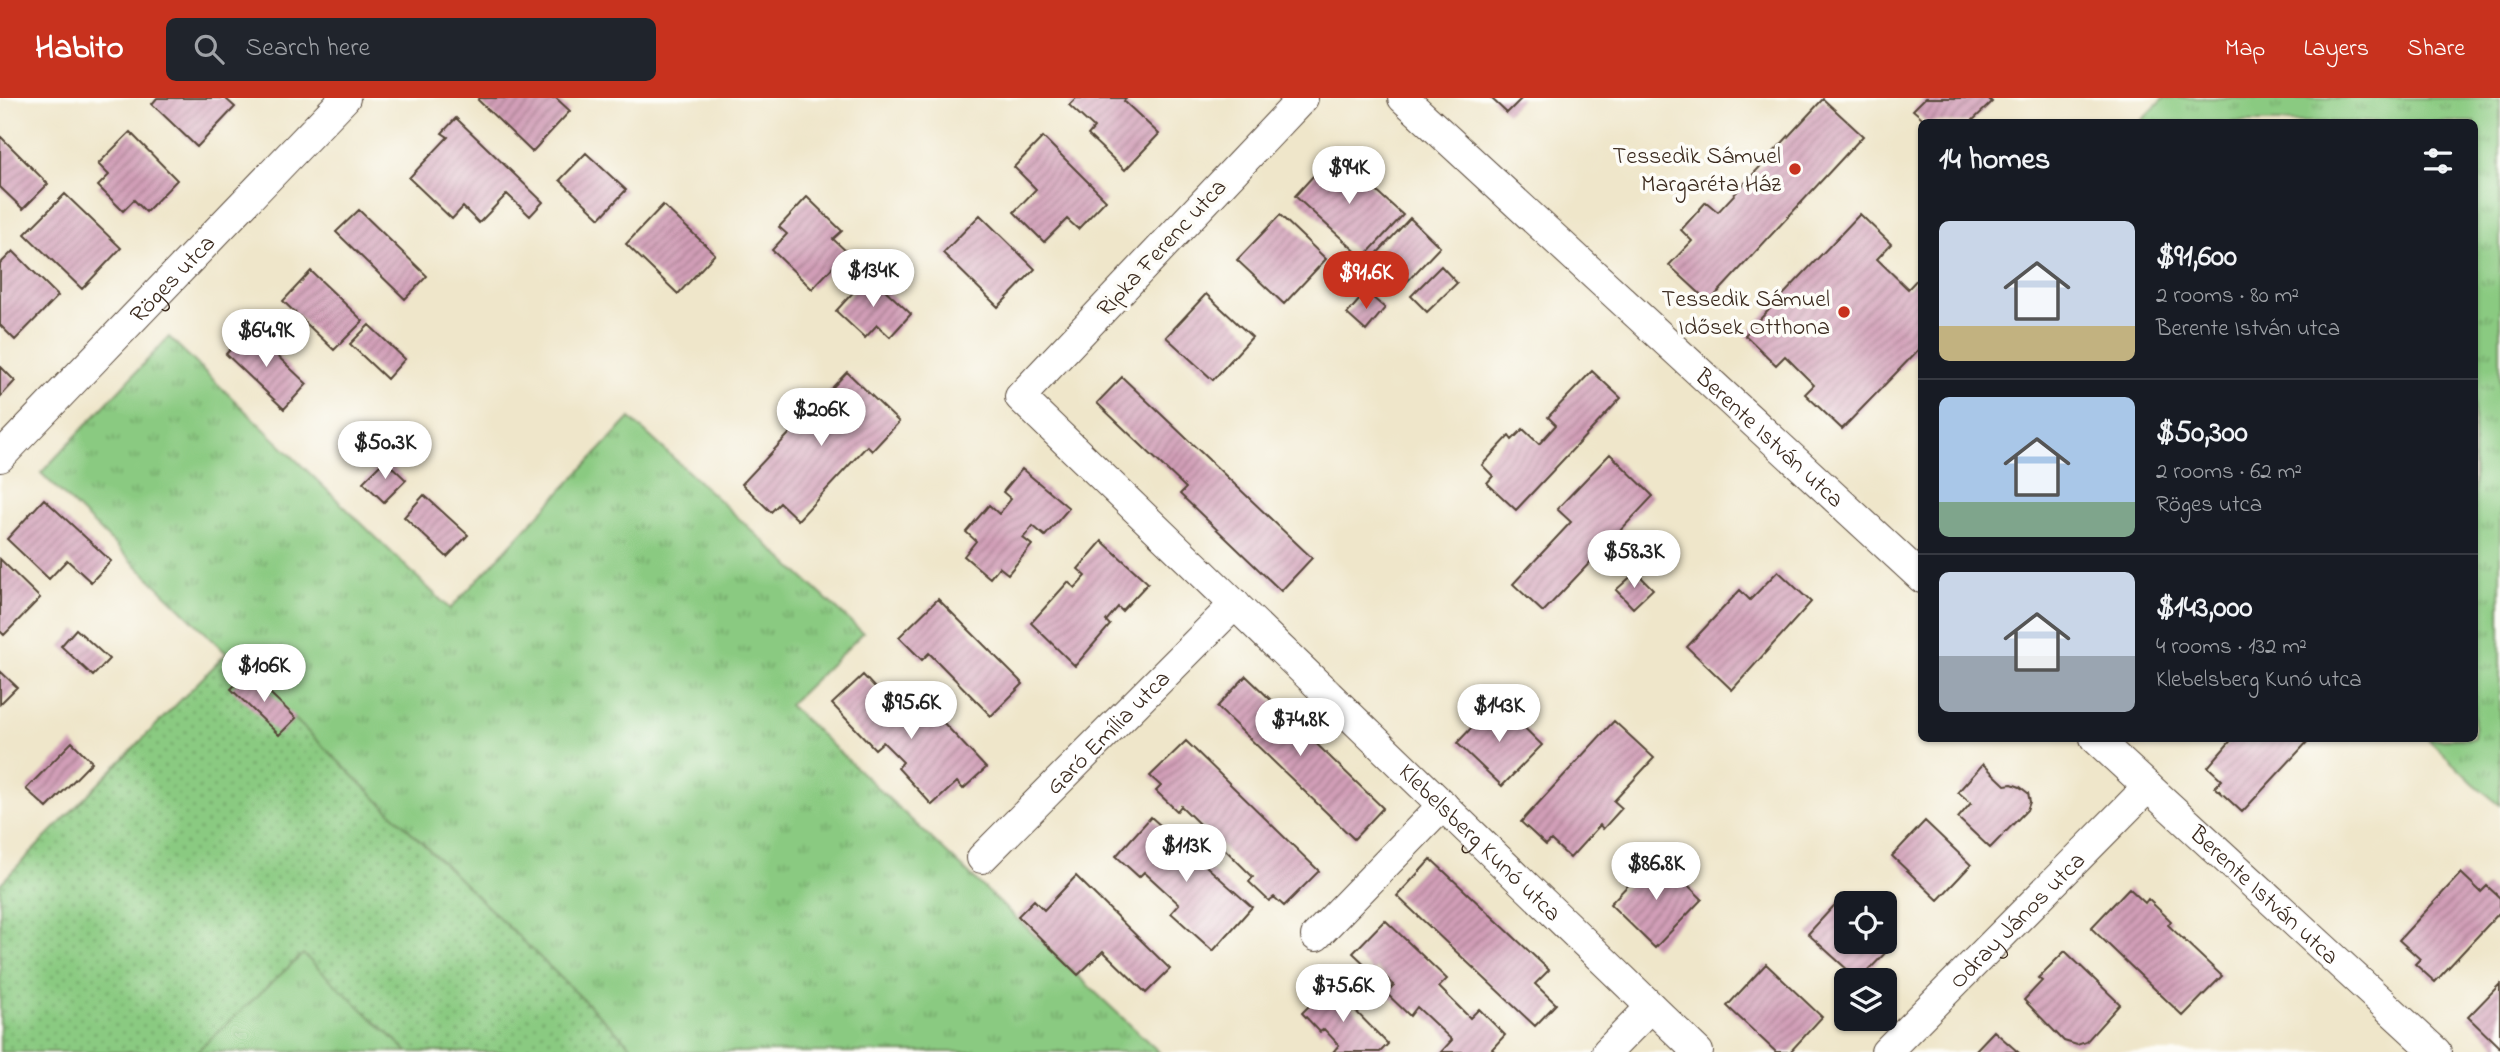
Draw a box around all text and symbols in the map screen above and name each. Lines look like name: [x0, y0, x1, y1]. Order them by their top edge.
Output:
search box: [166, 18, 656, 81]
text: Habito: [35, 25, 124, 73]
icon: search: [190, 30, 228, 68]
text: Search here: [246, 30, 370, 68]
text: Map: [2225, 32, 2265, 67]
text: Layers: [2303, 32, 2369, 67]
text: Share: [2407, 32, 2465, 67]
text: 14 homes: [1939, 139, 2050, 183]
place label: Tessedik Sámuel Margaréta Ház: [1612, 140, 1782, 203]
icon: filters: [2419, 142, 2457, 180]
pin: $94K: [1308, 146, 1390, 206]
text: $94K: [1328, 152, 1370, 185]
marker: Tessedik Sámuel Margaréta Ház: [1787, 161, 1803, 177]
street label: Ripka Ferenc utca: [1089, 172, 1236, 326]
street label: Röges utca: [123, 228, 225, 332]
text: $91,600: [2156, 236, 2237, 280]
icon: home: [1995, 249, 2079, 333]
pin: $134K: [824, 250, 922, 309]
pin: $91.6K: [1309, 252, 1423, 311]
text: $134K: [847, 255, 899, 288]
text: $91.6K: [1339, 257, 1393, 290]
text: 2 rooms · 80 m²: [2156, 280, 2299, 313]
place label: Tessedik Sámuel Idősek Otthona: [1661, 283, 1830, 346]
marker: Tessedik Sámuel Idősek Otthona: [1836, 304, 1852, 320]
pin: $64.9K: [209, 310, 323, 369]
text: Berente István utca: [2156, 313, 2340, 346]
text: $64.9K: [238, 315, 294, 348]
street label: Berente István utca: [1685, 360, 1851, 517]
pin: $206K: [772, 388, 870, 448]
text: $206K: [793, 394, 849, 427]
text: $50,300: [2156, 412, 2248, 456]
pin: $50.3K: [328, 422, 442, 481]
icon: home: [1995, 425, 2079, 509]
text: $50.3K: [354, 427, 416, 460]
text: 2 rooms · 62 m²: [2156, 456, 2302, 489]
text: Röges utca: [2156, 489, 2262, 522]
pin: $58.3K: [1577, 531, 1691, 590]
text: $58.3K: [1603, 536, 1665, 569]
text: $143,000: [2156, 587, 2252, 631]
icon: home: [1995, 600, 2079, 684]
text: 4 rooms · 132 m²: [2156, 631, 2307, 664]
pin: $106K: [215, 644, 313, 704]
text: $106K: [238, 650, 290, 683]
street label: Garó Emília utca: [1039, 663, 1180, 804]
text: Klebelsberg Kunó utca: [2156, 664, 2362, 697]
pin: $95.6K: [854, 682, 968, 741]
pin: $143K: [1450, 684, 1548, 744]
text: $95.6K: [881, 687, 941, 720]
text: $143K: [1473, 690, 1525, 723]
pin: $74.8K: [1243, 698, 1357, 758]
text: $74.8K: [1271, 704, 1329, 737]
street label: Klebelsberg Kunó utca: [1389, 756, 1568, 931]
street label: Berente István utca: [2180, 818, 2346, 974]
pin: $113K: [1137, 824, 1235, 884]
text: $113K: [1161, 830, 1211, 863]
pin: $86.8K: [1599, 842, 1713, 902]
street label: Odray János utca: [1943, 845, 2095, 998]
text: $86.8K: [1627, 848, 1685, 881]
map controls: [1834, 891, 1897, 1031]
button: locate: [1834, 891, 1897, 954]
pin: $75.6K: [1286, 964, 1400, 1024]
button: layers: [1834, 968, 1897, 1031]
text: $75.6K: [1312, 970, 1374, 1003]

